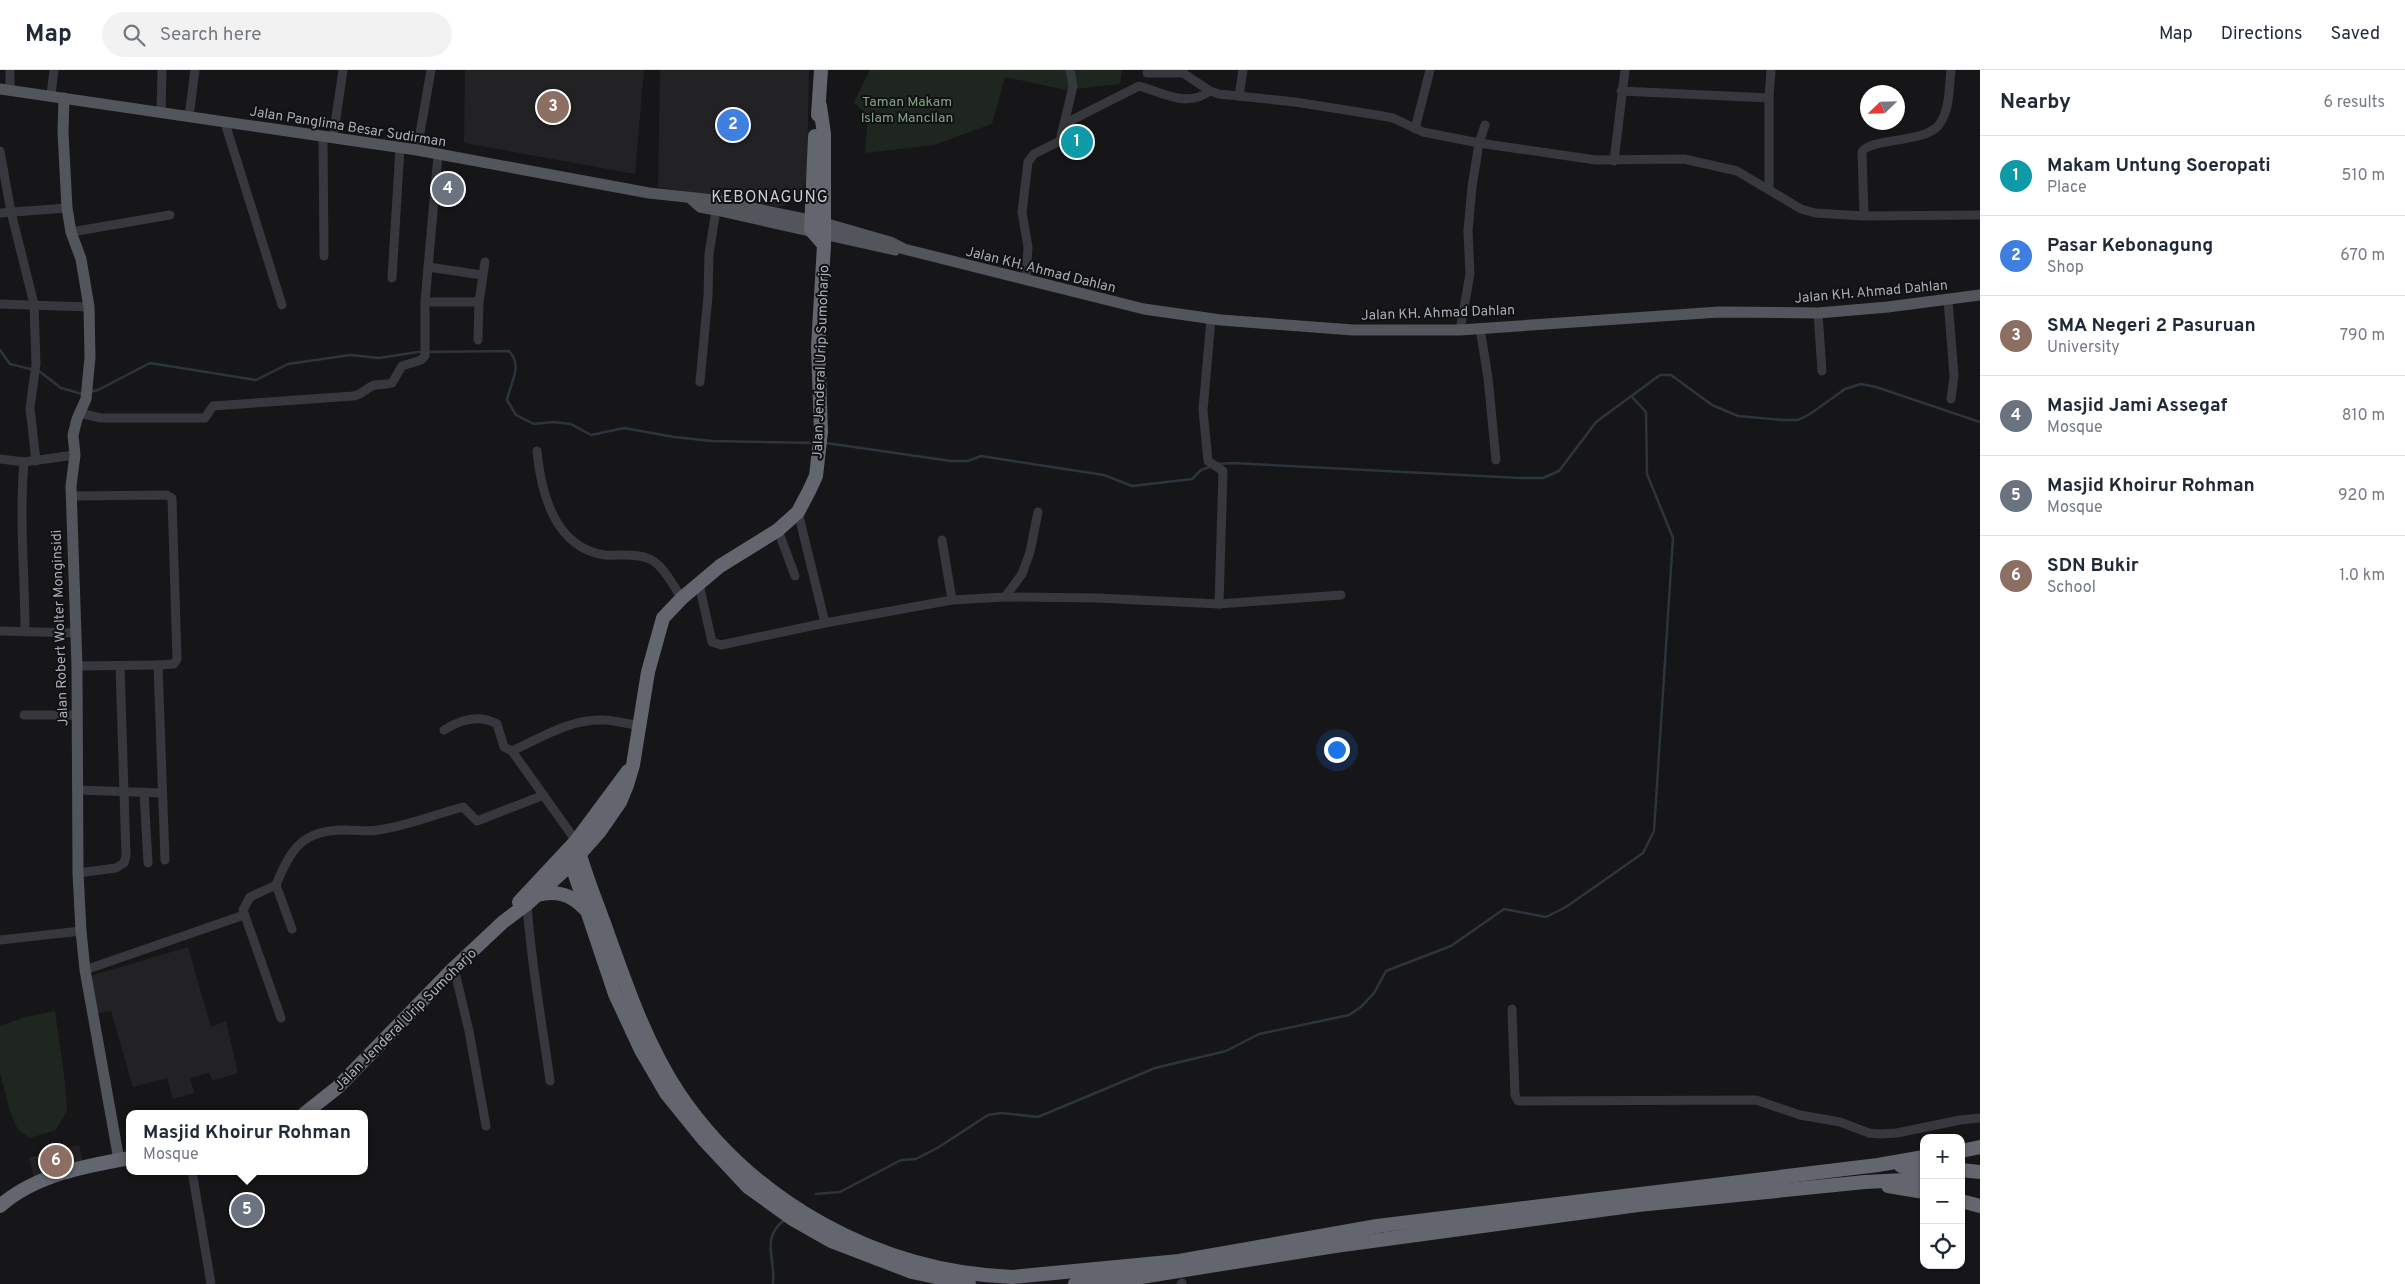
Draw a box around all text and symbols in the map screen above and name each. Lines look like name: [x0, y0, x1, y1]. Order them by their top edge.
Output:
search box: [102, 12, 452, 57]
text: Map: [25, 20, 72, 50]
icon: search: [120, 21, 148, 49]
text: Search here: [160, 23, 261, 47]
text: Map: [2159, 23, 2193, 46]
text: Directions: [2221, 23, 2303, 46]
text: Saved: [2331, 23, 2380, 46]
north arrow: [1860, 85, 1905, 130]
pin: 3: [537, 88, 569, 126]
text: Nearby: [2000, 89, 2071, 116]
text: 6 results: [2323, 93, 2385, 113]
park label: Taman Makam Islam Mancilan: [861, 94, 953, 127]
street label: Jalan Panglima Besar Sudirman: [248, 104, 447, 151]
pin: 2: [717, 106, 749, 144]
pin: 1: [1061, 123, 1093, 161]
text: Makam Untung Soeropati: [2047, 154, 2271, 178]
text: 1: [2013, 166, 2019, 186]
text: 510 m: [2342, 166, 2385, 186]
pin: 4: [432, 170, 464, 208]
text: Place: [2047, 178, 2087, 198]
district label: KEBONAGUNG: [711, 188, 829, 208]
text: Pasar Kebonagung: [2047, 234, 2213, 258]
street label: Jalan KH. Ahmad Dahlan: [964, 244, 1117, 297]
text: 2: [2011, 246, 2021, 266]
text: 670 m: [2340, 246, 2385, 266]
text: Shop: [2047, 258, 2084, 278]
street label: Jalan Jenderal Urip Sumoharjo: [810, 265, 833, 459]
street label: Jalan KH. Ahmad Dahlan: [1794, 277, 1949, 308]
street label: Jalan KH. Ahmad Dahlan: [1361, 302, 1515, 325]
text: SMA Negeri 2 Pasuruan: [2047, 314, 2256, 338]
text: 3: [2011, 326, 2021, 346]
text: 790 m: [2340, 326, 2385, 346]
text: University: [2047, 338, 2120, 358]
text: Masjid Jami Assegaf: [2047, 394, 2228, 418]
text: 4: [2011, 406, 2021, 426]
text: 810 m: [2342, 406, 2385, 426]
text: Mosque: [2047, 418, 2103, 438]
text: Masjid Khoirur Rohman: [2047, 474, 2255, 498]
text: 5: [2011, 486, 2021, 506]
text: 920 m: [2338, 486, 2385, 506]
text: Mosque: [2047, 498, 2103, 518]
street label: Jalan Robert Wolter Monginsidi: [49, 530, 72, 726]
text: SDN Bukir: [2047, 554, 2139, 578]
text: 6: [2011, 566, 2021, 586]
text: 1.0 km: [2339, 566, 2385, 586]
text: School: [2047, 578, 2096, 598]
your location: [1324, 737, 1350, 763]
street label: Jalan Jenderal Urip Sumoharjo: [331, 945, 481, 1095]
popup: [126, 1110, 368, 1175]
text: Masjid Khoirur Rohman: [143, 1121, 351, 1145]
map controls: [1920, 1134, 1965, 1269]
button: +: [1920, 1134, 1965, 1179]
pin: 6: [40, 1142, 72, 1180]
text: Mosque: [143, 1145, 199, 1165]
button: −: [1920, 1179, 1965, 1224]
pin: 5: [231, 1191, 263, 1229]
button: locate: [1920, 1224, 1965, 1269]

